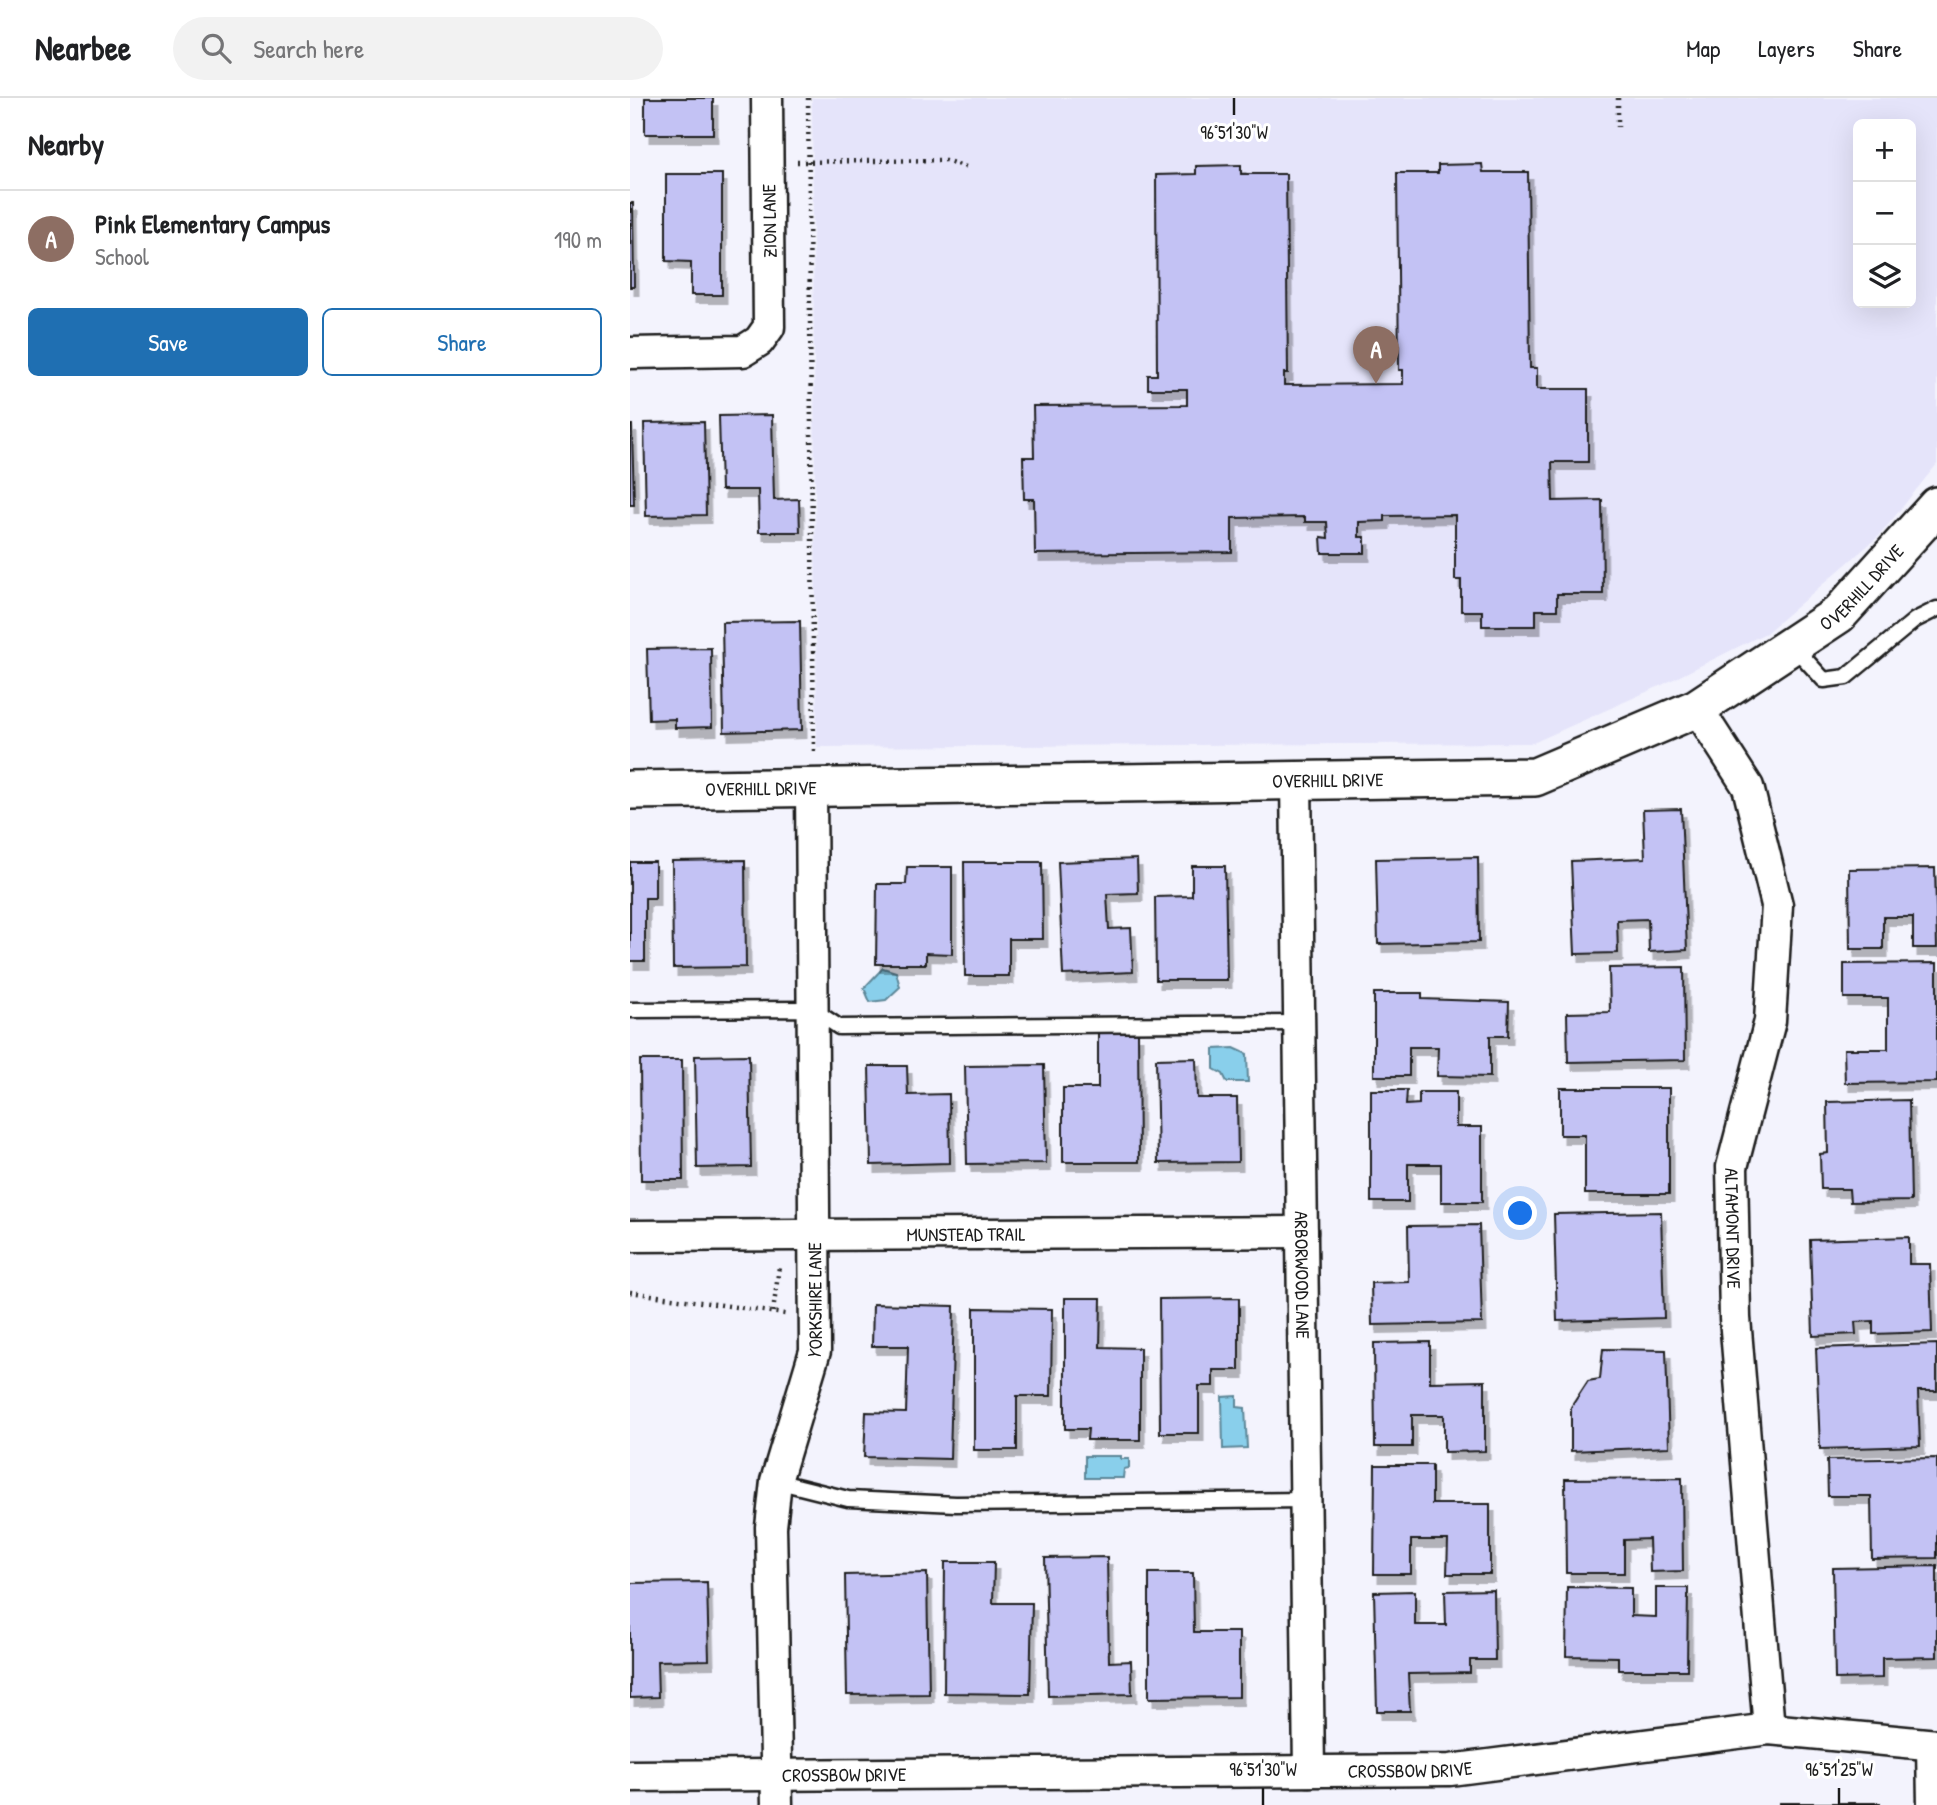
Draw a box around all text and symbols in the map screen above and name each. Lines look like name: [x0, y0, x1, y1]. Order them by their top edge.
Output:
search box: [173, 17, 663, 80]
text: Nearbee: [35, 26, 131, 70]
icon: search: [197, 29, 235, 67]
text: Search here: [253, 31, 364, 66]
text: Map: [1686, 32, 1720, 64]
text: Layers: [1758, 32, 1815, 64]
text: Share: [1853, 32, 1902, 64]
map controls: [1853, 119, 1916, 308]
button: +: [1853, 119, 1916, 182]
text: 96°51'30"W: [1200, 120, 1268, 145]
text: Nearby: [28, 124, 104, 164]
button: −: [1853, 182, 1916, 245]
street label: ZION LANE: [755, 183, 783, 258]
text: Pink Elementary Campus: [95, 206, 330, 241]
text: A: [45, 224, 57, 255]
text: 190 m: [554, 224, 602, 255]
text: School: [95, 241, 149, 272]
button: layers: [1853, 245, 1916, 308]
button: Save: [28, 308, 308, 376]
button: Share: [322, 308, 602, 376]
pin: A: [1353, 326, 1399, 384]
street label: OVERHILL DRIVE: [1814, 538, 1910, 637]
street label: OVERHILL DRIVE: [1272, 766, 1384, 794]
street label: OVERHILL DRIVE: [705, 774, 817, 802]
street label: ALTAMONT DRIVE: [1719, 1168, 1747, 1290]
your location: [1503, 1196, 1537, 1230]
street label: ARBORWOOD LANE: [1289, 1211, 1316, 1340]
street label: MUNSTEAD TRAIL: [906, 1221, 1026, 1247]
street label: YORKSHIRE LANE: [801, 1241, 828, 1361]
street label: CROSSBOW DRIVE: [1348, 1754, 1474, 1784]
text: 96°51'30"W: [1229, 1757, 1297, 1782]
text: 96°51'25"W: [1805, 1757, 1873, 1782]
street label: CROSSBOW DRIVE: [782, 1761, 907, 1788]

